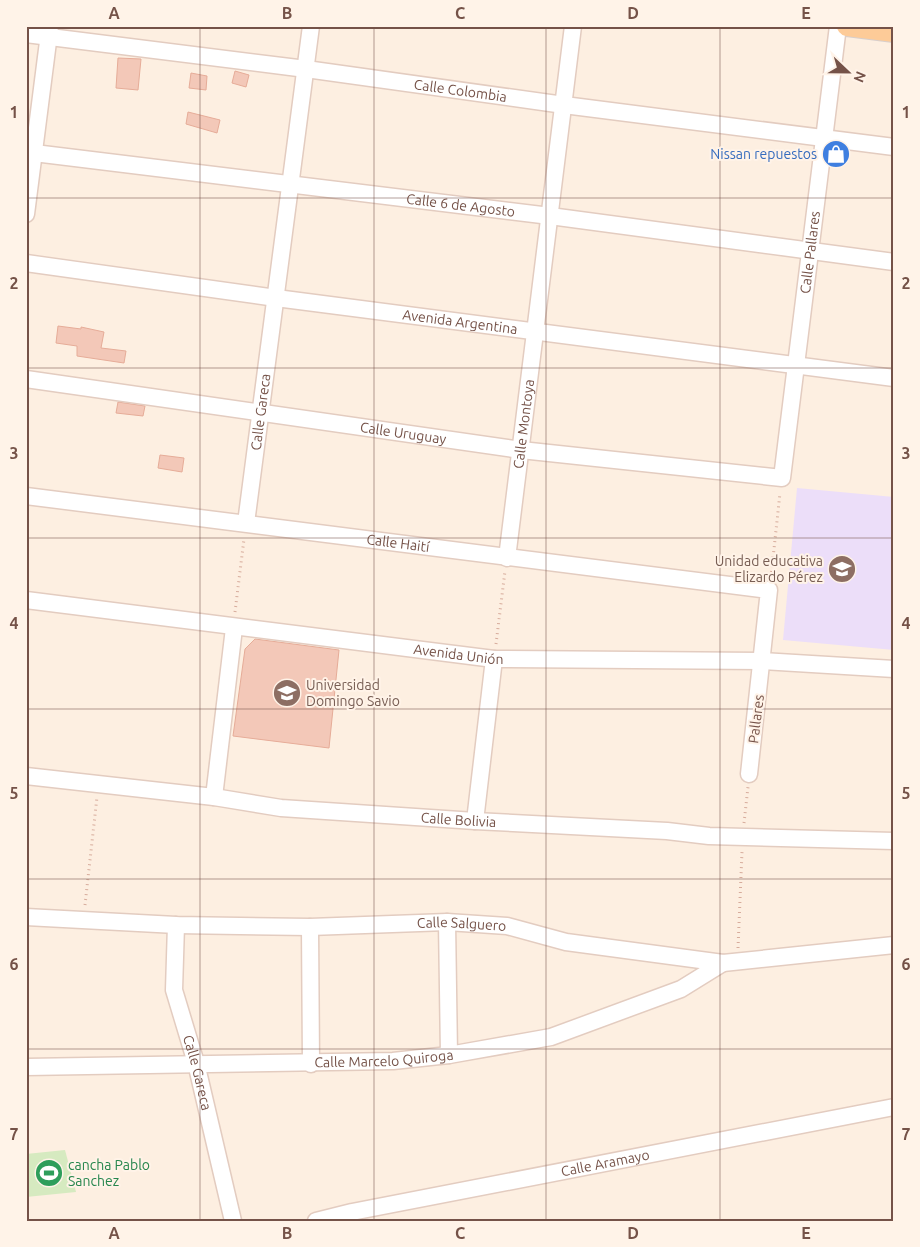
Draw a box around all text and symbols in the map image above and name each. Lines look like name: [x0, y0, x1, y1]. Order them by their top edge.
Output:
text: A: [108, 4, 120, 22]
text: B: [282, 4, 292, 22]
text: C: [455, 4, 465, 22]
text: D: [627, 4, 639, 22]
text: E: [801, 4, 811, 22]
north arrow: [822, 48, 872, 98]
text: N: [851, 69, 869, 85]
street label: Calle Colombia: [413, 76, 508, 105]
text: 1: [9, 103, 19, 121]
text: 1: [901, 103, 911, 121]
shop icon: Nissan repuestos: [821, 139, 851, 169]
place label: Nissan repuestos: [710, 146, 817, 162]
street label: Calle 6 de Agosto: [405, 191, 516, 220]
street label: Calle Pallares: [797, 210, 823, 295]
text: 2: [9, 274, 19, 292]
text: 2: [901, 274, 911, 292]
street label: Avenida Argentina: [402, 306, 518, 337]
street label: Calle Gareca: [248, 373, 273, 451]
street label: Calle Montoya: [510, 378, 537, 470]
street label: Calle Uruguay: [359, 419, 448, 447]
text: 3: [9, 444, 19, 462]
text: 3: [901, 444, 911, 462]
street label: Calle Haití: [366, 531, 431, 555]
place label: Unidad educativa Elizardo Pérez: [715, 553, 823, 585]
school or university icon: Unidad educativa Elizardo Pérez: [827, 554, 857, 584]
text: 4: [9, 614, 19, 632]
text: 4: [901, 614, 911, 632]
street label: Avenida Unión: [413, 641, 504, 667]
place label: Universidad Domingo Savio: [306, 677, 400, 709]
school or university icon: Universidad Domingo Savio: [272, 678, 302, 708]
street label: Pallares: [745, 694, 767, 744]
text: 5: [9, 784, 19, 802]
text: 5: [901, 784, 911, 802]
street label: Calle Bolivia: [420, 809, 497, 830]
street label: Calle Salguero: [417, 914, 507, 934]
text: 6: [9, 955, 19, 973]
text: 6: [901, 955, 911, 973]
street label: Calle Gareca: [180, 1033, 215, 1112]
street label: Calle Marcelo Quiroga: [314, 1046, 455, 1070]
text: 7: [9, 1125, 19, 1143]
text: 7: [901, 1125, 911, 1143]
street label: Calle Aramayo: [560, 1147, 651, 1179]
place label: cancha Pablo Sanchez: [68, 1157, 150, 1189]
sports icon: cancha Pablo Sanchez: [34, 1158, 64, 1188]
text: A: [108, 1224, 120, 1242]
text: B: [282, 1224, 292, 1242]
text: C: [455, 1224, 465, 1242]
text: D: [627, 1224, 639, 1242]
text: E: [801, 1224, 811, 1242]

